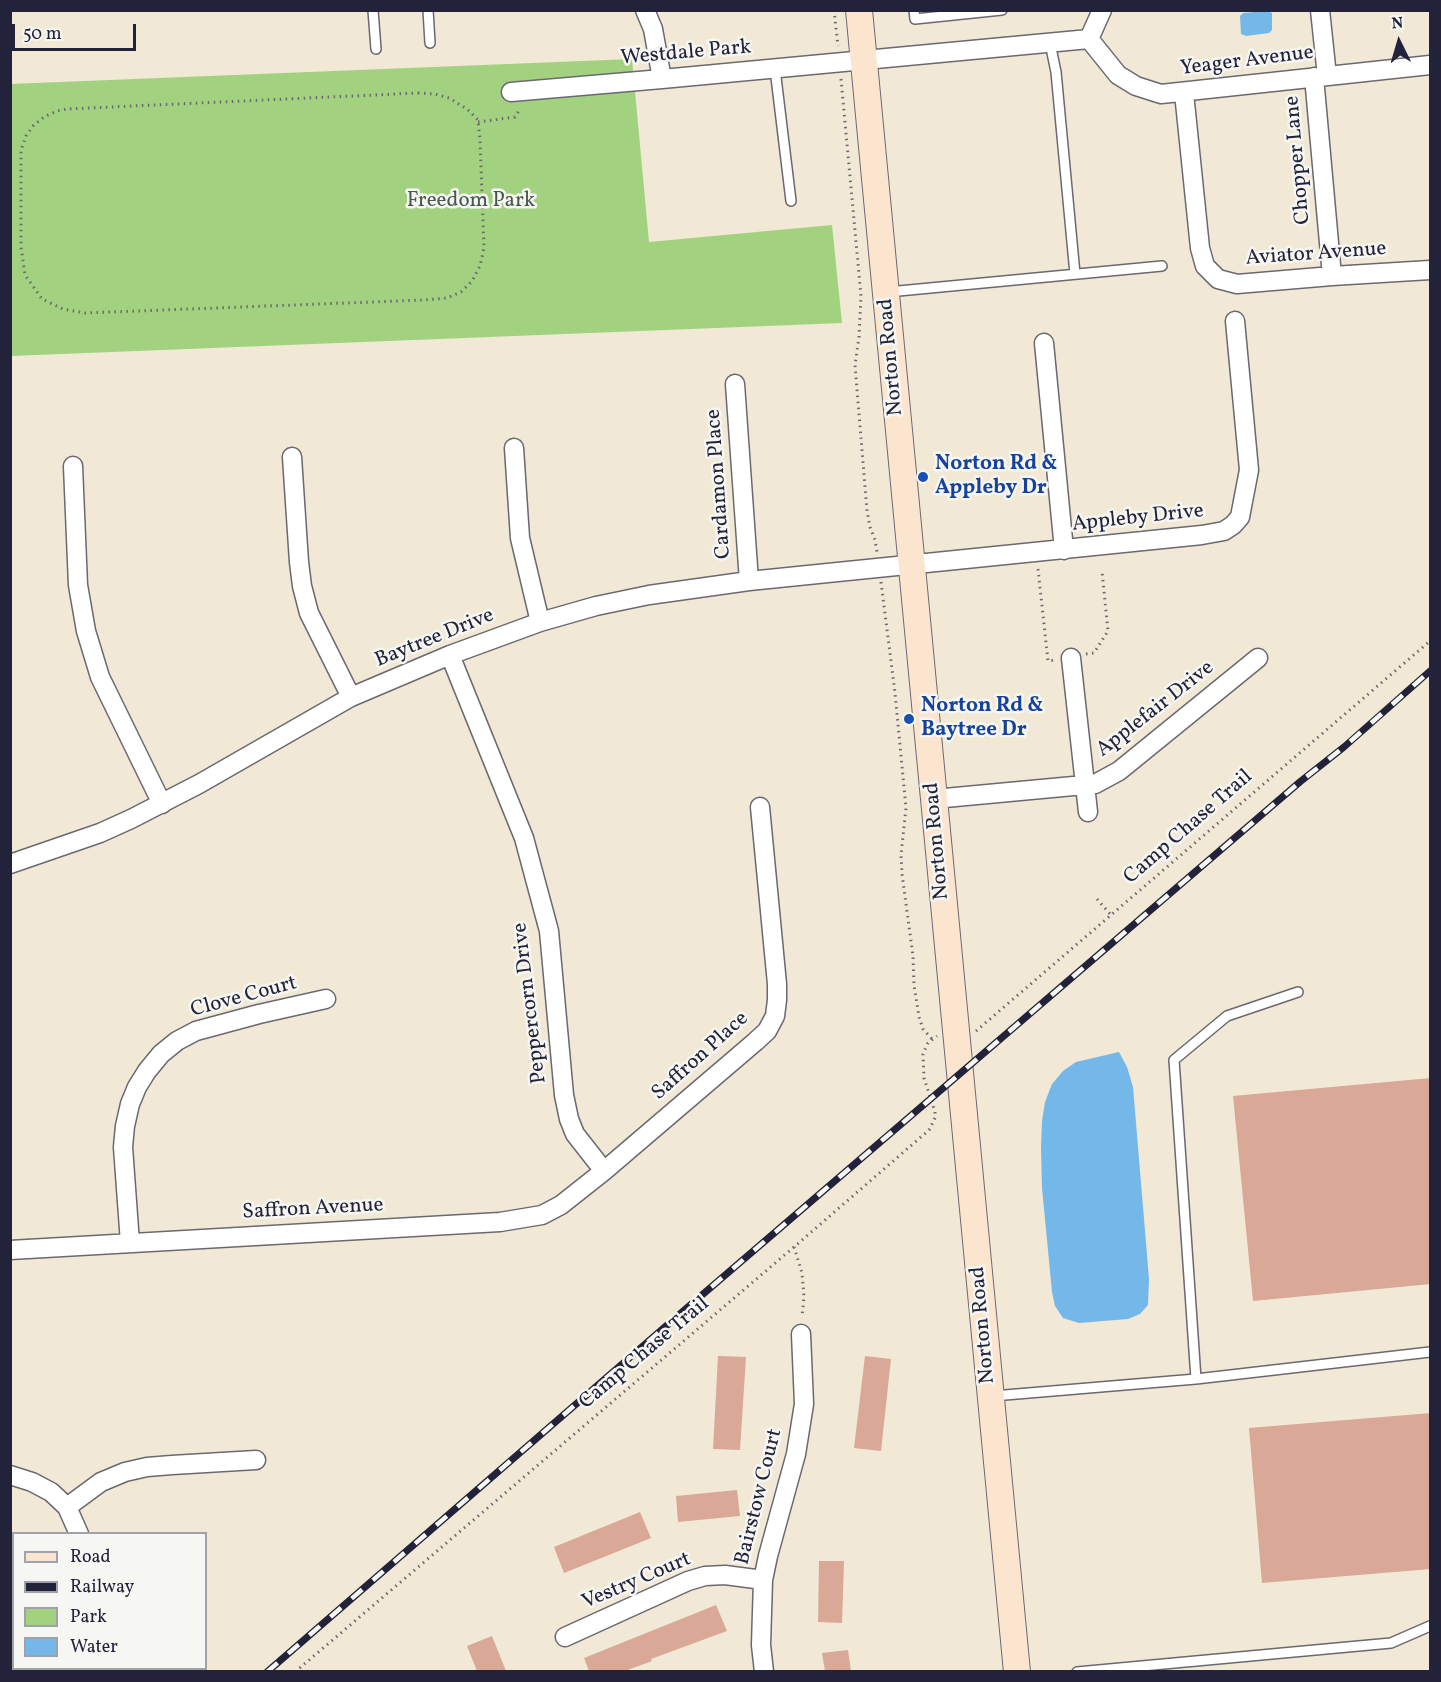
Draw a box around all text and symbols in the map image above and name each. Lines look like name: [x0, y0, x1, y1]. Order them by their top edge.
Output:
scale bar: [15, 12, 140, 50]
north arrow: [1369, 12, 1429, 72]
text: N: [1391, 13, 1404, 36]
text: 50 m: [23, 22, 62, 47]
street label: Westdale Park: [620, 36, 752, 72]
street label: Yeager Avenue: [1179, 41, 1315, 83]
street label: Chopper Lane: [1281, 95, 1317, 225]
park label: Freedom Park: [407, 189, 535, 215]
street label: Aviator Avenue: [1245, 238, 1387, 272]
street label: Norton Road: [874, 297, 910, 417]
street label: Cardamon Place: [702, 408, 738, 560]
place label: Norton Rd & Appleby Dr: [935, 452, 1057, 502]
marker: Norton Rd & Appleby Dr: [916, 470, 930, 484]
street label: Appleby Drive: [1071, 500, 1205, 538]
street label: Baytree Drive: [372, 604, 498, 674]
street label: Applefair Drive: [1092, 656, 1220, 764]
place label: Norton Rd & Baytree Dr: [921, 694, 1043, 744]
marker: Norton Rd & Baytree Dr: [902, 712, 916, 726]
street label: Camp Chase Trail: [1120, 765, 1258, 891]
street label: Norton Road: [920, 781, 956, 901]
street label: Peppercorn Drive: [509, 921, 553, 1085]
street label: Clove Court: [188, 972, 300, 1024]
street label: Saffron Place: [648, 1007, 754, 1107]
street label: Saffron Avenue: [242, 1194, 384, 1226]
street label: Norton Road: [966, 1265, 1002, 1385]
street label: Camp Chase Trail: [575, 1292, 715, 1416]
street label: Bairstow Court: [731, 1426, 789, 1568]
legend: [12, 1532, 207, 1670]
text: Road: [70, 1545, 111, 1570]
street label: Vestry Court: [579, 1548, 695, 1616]
text: Railway: [70, 1575, 134, 1600]
text: Park: [70, 1605, 107, 1630]
text: Water: [70, 1635, 118, 1660]

